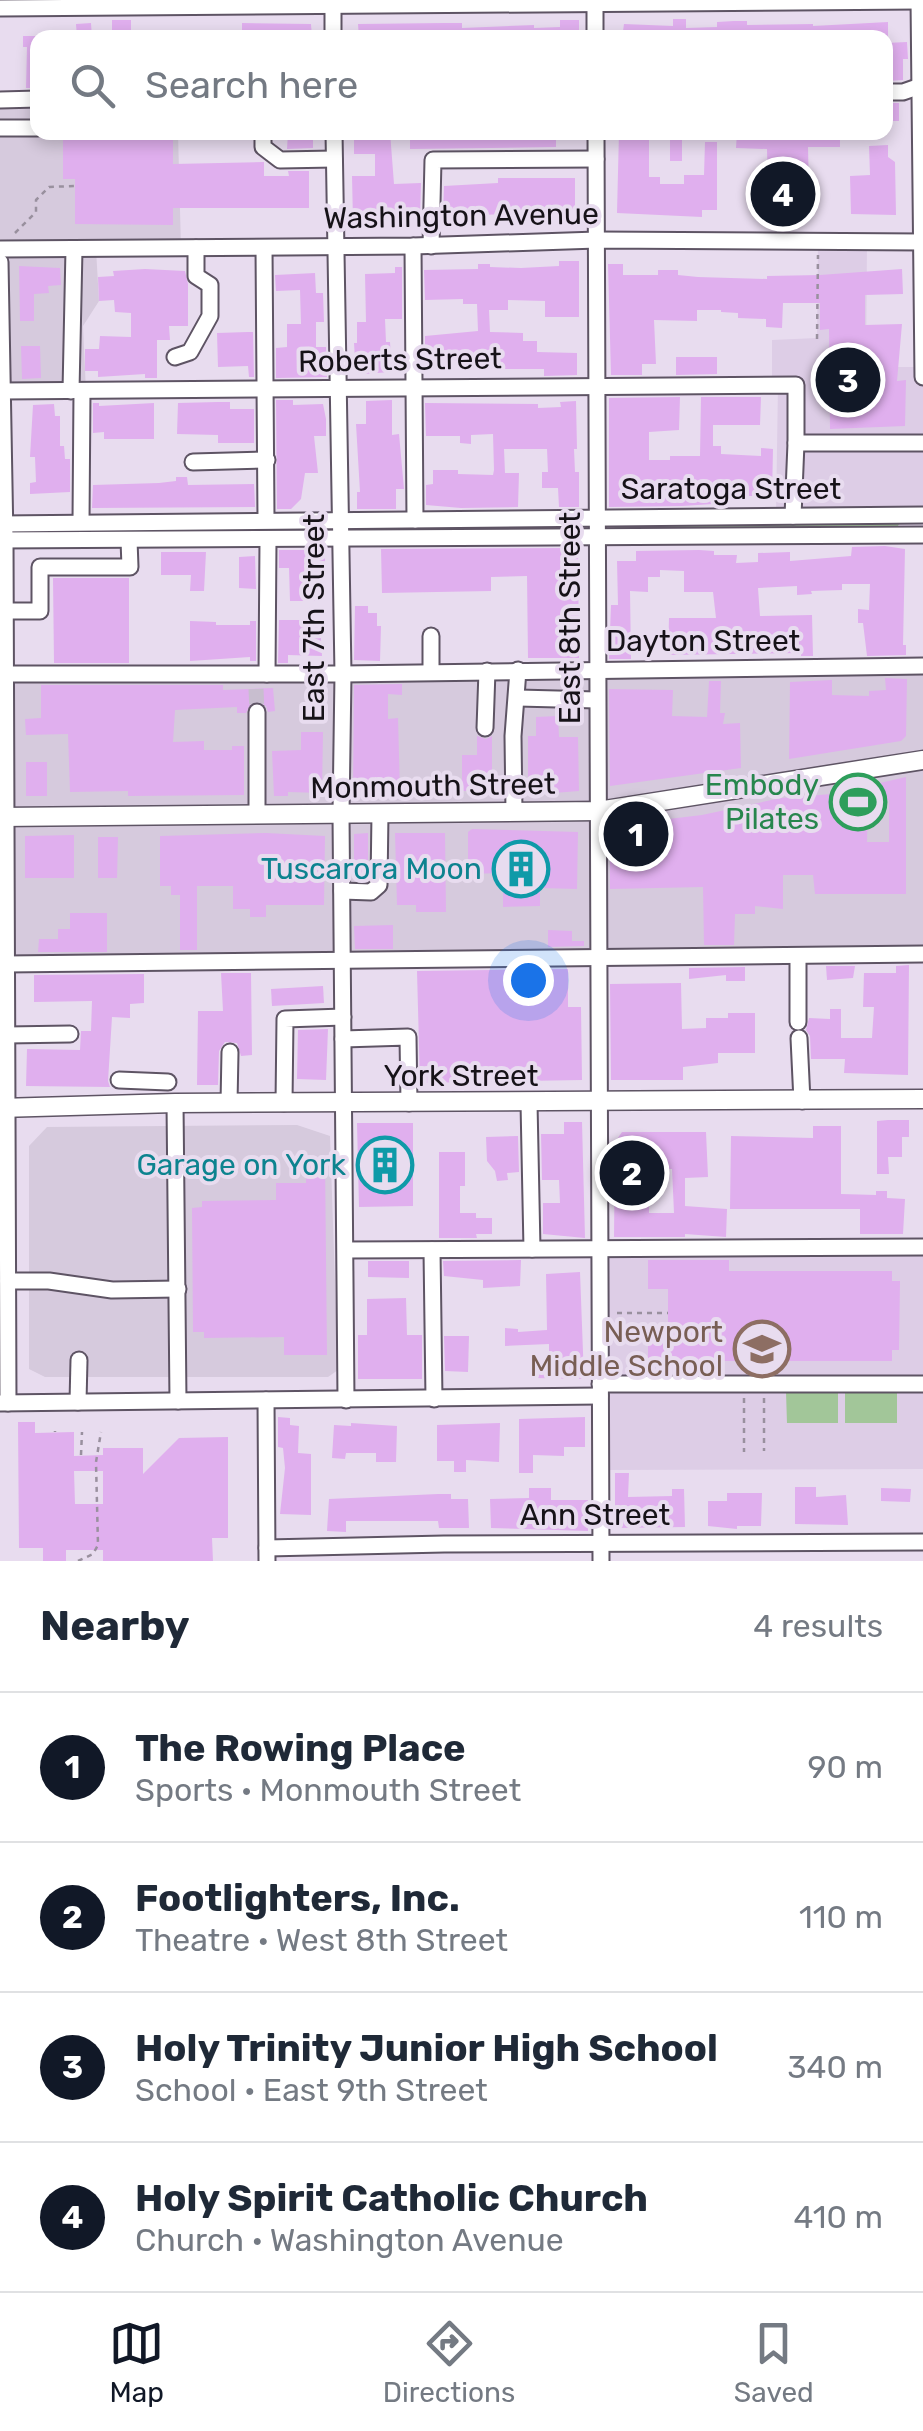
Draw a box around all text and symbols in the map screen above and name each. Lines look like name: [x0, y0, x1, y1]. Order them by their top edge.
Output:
search box: [30, 30, 893, 140]
icon: search: [65, 58, 120, 113]
text: Search here: [145, 62, 358, 108]
pin: 4: [750, 156, 816, 232]
street label: Washington Avenue: [323, 196, 599, 236]
street label: Roberts Street: [298, 340, 502, 380]
pin: 3: [816, 342, 880, 418]
street label: Saratoga Street: [621, 471, 841, 507]
street label: East 8th Street: [552, 512, 588, 724]
street label: East 7th Street: [296, 513, 332, 722]
street label: Dayton Street: [606, 623, 801, 659]
street label: Monmouth Street: [310, 766, 556, 806]
place label: Embody Pilates: [705, 767, 819, 837]
sports icon: Embody Pilates: [828, 772, 888, 832]
pin: 1: [604, 796, 668, 872]
building icon: Tuscarora Moon: [491, 839, 551, 899]
place label: Tuscarora Moon: [261, 851, 482, 887]
your location: [503, 955, 554, 1006]
street label: York Street: [384, 1058, 539, 1094]
building icon: Garage on York: [355, 1135, 415, 1195]
pin: 2: [600, 1136, 664, 1210]
place label: Garage on York: [136, 1147, 347, 1183]
place label: Newport Middle School: [530, 1314, 723, 1384]
school or university icon: Newport Middle School: [732, 1319, 792, 1379]
street label: Ann Street: [520, 1497, 671, 1533]
text: Nearby: [40, 1601, 190, 1651]
text: 4 results: [753, 1607, 883, 1645]
text: The Rowing Place: [135, 1725, 466, 1771]
text: 1: [65, 1748, 80, 1786]
text: 90 m: [807, 1748, 883, 1786]
text: Sports · Monmouth Street: [135, 1771, 521, 1809]
text: Footlighters, Inc.: [135, 1875, 460, 1921]
text: 2: [62, 1898, 83, 1936]
text: 110 m: [799, 1898, 883, 1936]
text: Theatre · West 8th Street: [135, 1921, 508, 1959]
text: Holy Trinity Junior High School: [135, 2025, 718, 2071]
text: 3: [62, 2048, 83, 2086]
text: 340 m: [787, 2048, 883, 2086]
text: School · East 9th Street: [135, 2071, 488, 2109]
text: Holy Spirit Catholic Church: [135, 2175, 648, 2221]
text: 4: [62, 2198, 83, 2236]
text: 410 m: [793, 2198, 883, 2236]
text: Church · Washington Avenue: [135, 2221, 564, 2259]
tab: Map: [109, 2316, 164, 2409]
tab: Directions: [383, 2316, 515, 2409]
tab: Saved: [734, 2316, 814, 2409]

